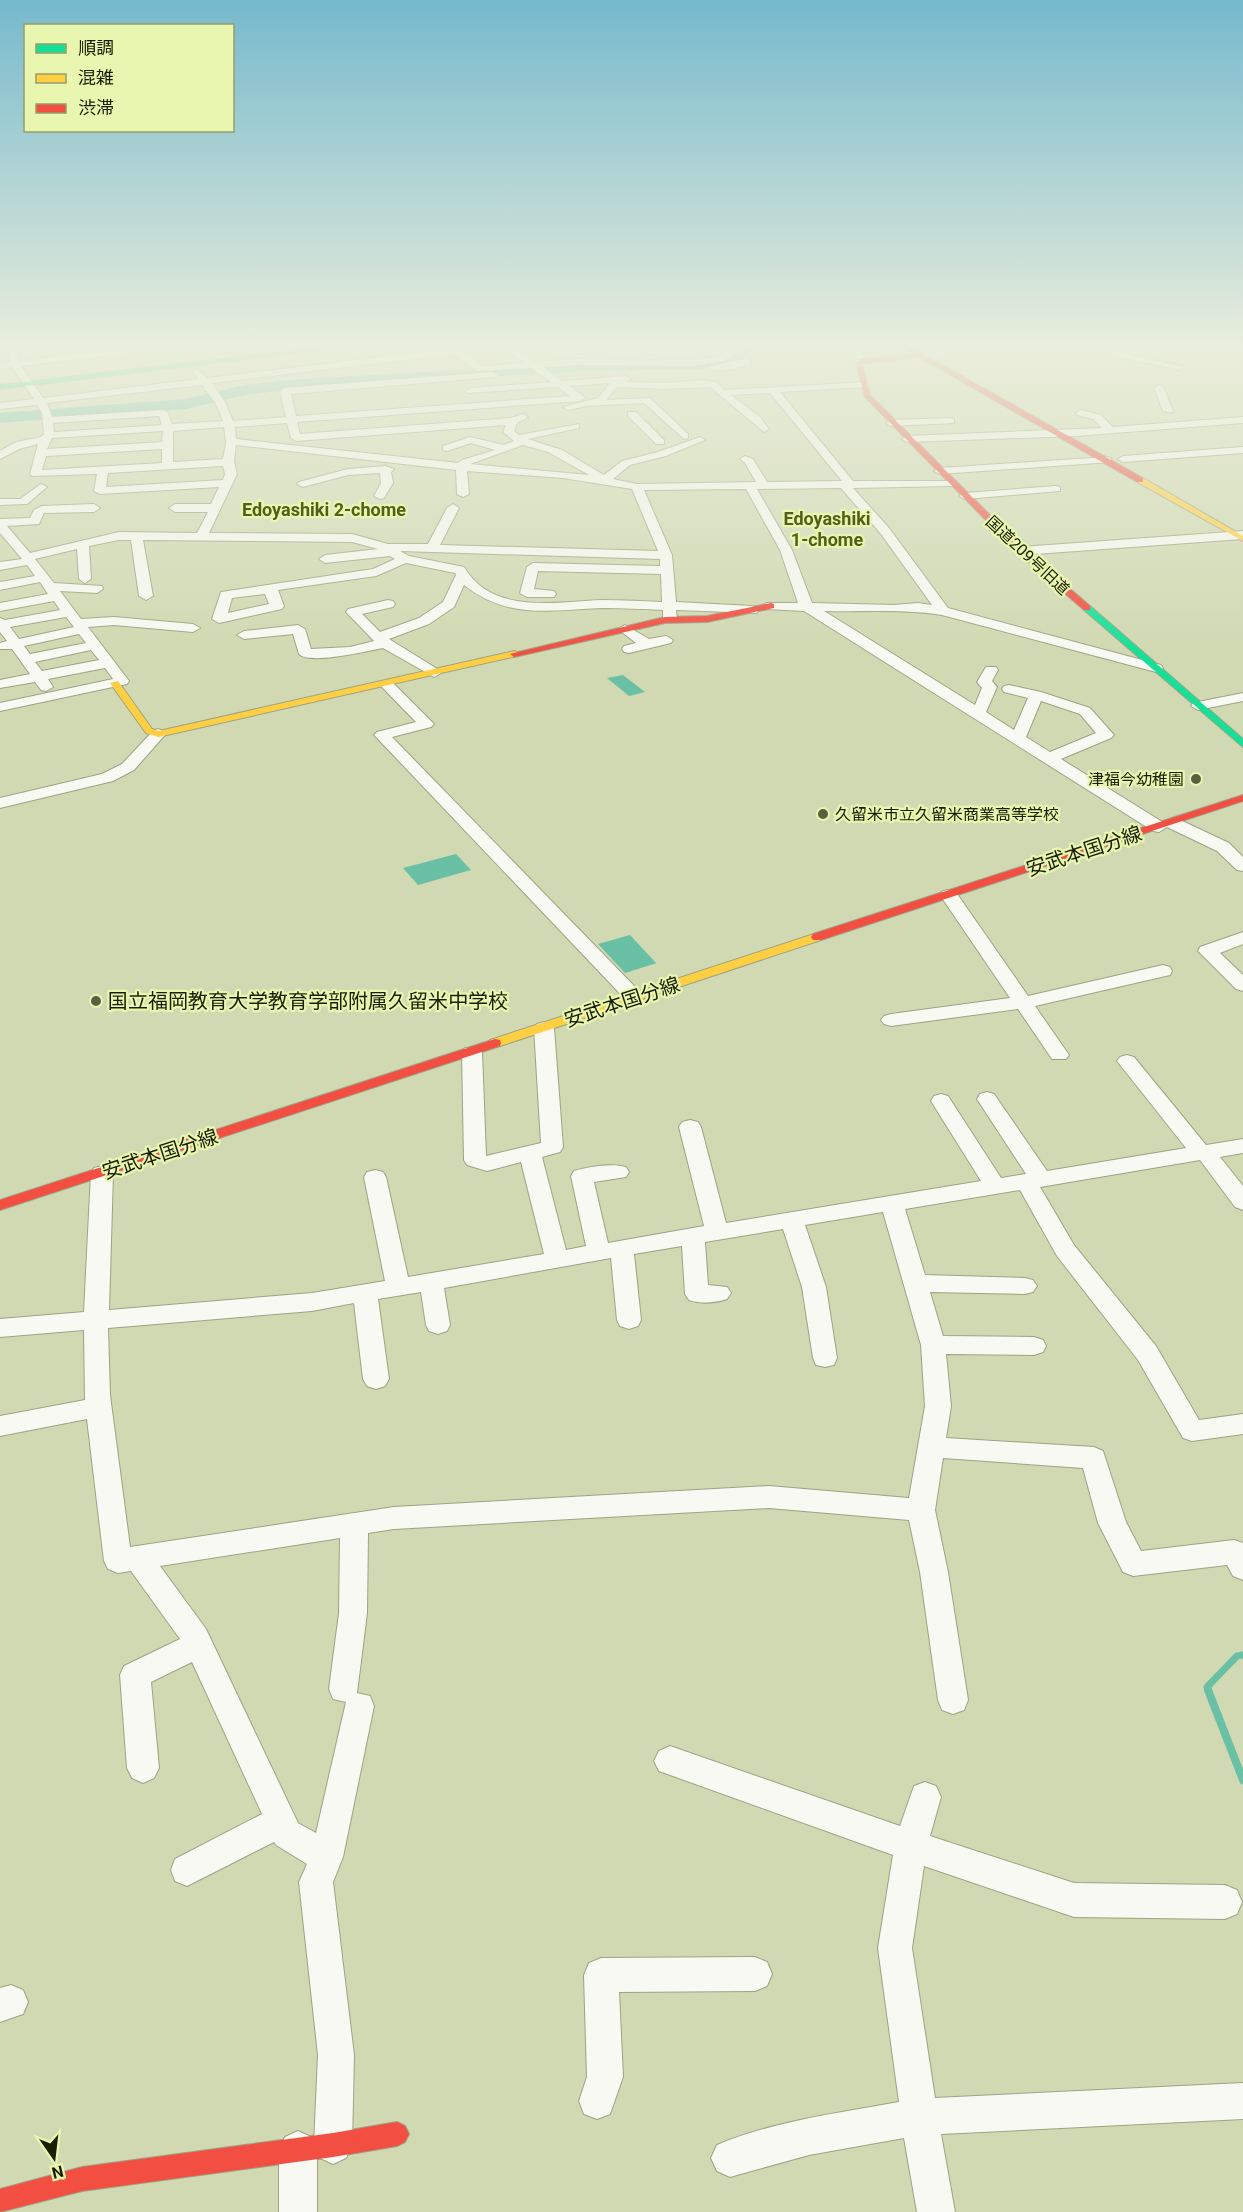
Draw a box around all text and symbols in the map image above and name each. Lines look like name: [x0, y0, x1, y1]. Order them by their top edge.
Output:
legend: [24, 24, 234, 132]
text: 順調: [78, 37, 114, 58]
text: 混雑: [78, 67, 114, 88]
text: 渋滞: [78, 97, 114, 118]
district label: Edoyashiki 2-chome: [242, 499, 406, 520]
district label: Edoyashiki 1-chome: [783, 508, 871, 550]
street label: 国道209号旧道: [982, 512, 1073, 599]
place label: 津福今幼稚園: [1088, 770, 1184, 789]
marker: 津福今幼稚園: [1189, 772, 1203, 786]
place label: 久留米市立久留米商業高等学校: [835, 805, 1059, 824]
marker: 久留米市立久留米商業高等学校: [816, 807, 830, 821]
street label: 安武本国分線: [1023, 821, 1145, 881]
street label: 安武本国分線: [561, 972, 683, 1032]
place label: 国立福岡教育大学教育学部附属久留米中学校: [108, 989, 508, 1013]
marker: 国立福岡教育大学教育学部附属久留米中学校: [89, 994, 103, 1008]
street label: 安武本国分線: [99, 1124, 221, 1184]
north arrow: [24, 2128, 84, 2188]
text: N: [50, 2161, 65, 2183]

